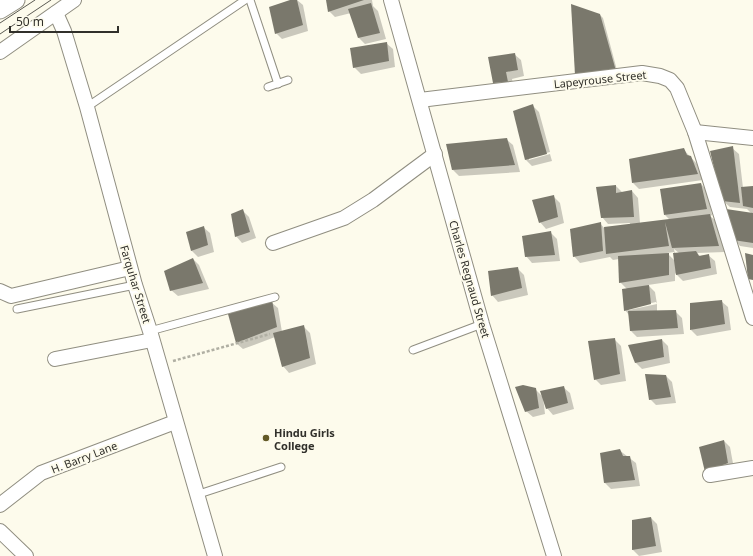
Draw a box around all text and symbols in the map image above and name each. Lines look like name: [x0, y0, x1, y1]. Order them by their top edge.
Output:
scale bar: [10, 8, 118, 34]
text: 50 m: [16, 13, 44, 30]
street label: Lapeyrouse Street: [553, 67, 647, 91]
street label: Charles Regnaud Street: [446, 219, 494, 340]
street label: Farquhar Street: [117, 243, 155, 325]
place label: Hindu Girls College: [274, 425, 335, 453]
marker: Hindu Girls College: [261, 433, 271, 443]
street label: H. Barry Lane: [49, 437, 119, 477]

